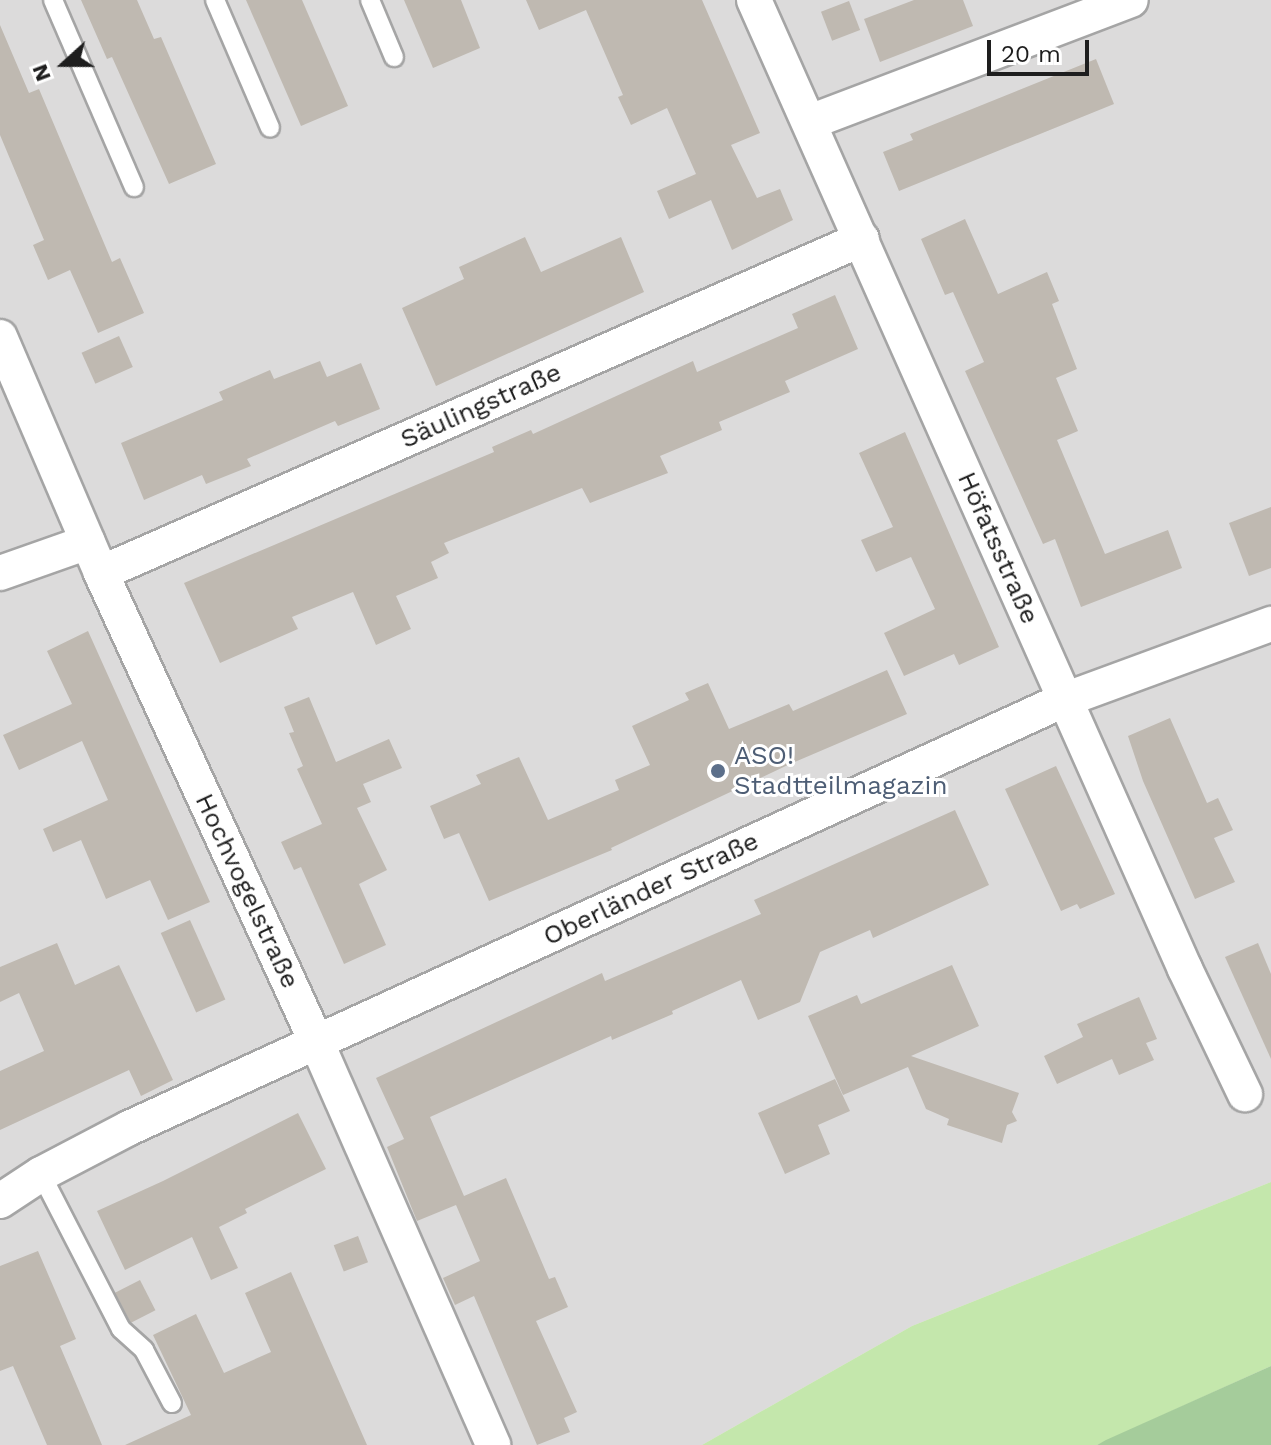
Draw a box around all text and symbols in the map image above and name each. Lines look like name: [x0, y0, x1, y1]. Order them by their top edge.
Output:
north arrow: [24, 24, 104, 104]
scale bar: [991, 24, 1093, 74]
text: 20 m: [1001, 40, 1061, 68]
text: N: [27, 61, 56, 85]
street label: Säulingstraße: [396, 357, 566, 455]
street label: Höfatsstraße: [951, 467, 1045, 629]
place label: ASO! Stadtteilmagazin: [734, 740, 948, 802]
marker: ASO! Stadtteilmagazin: [709, 762, 727, 780]
street label: Hochvogelstraße: [188, 789, 306, 993]
street label: Oberländer Straße: [538, 825, 764, 953]

